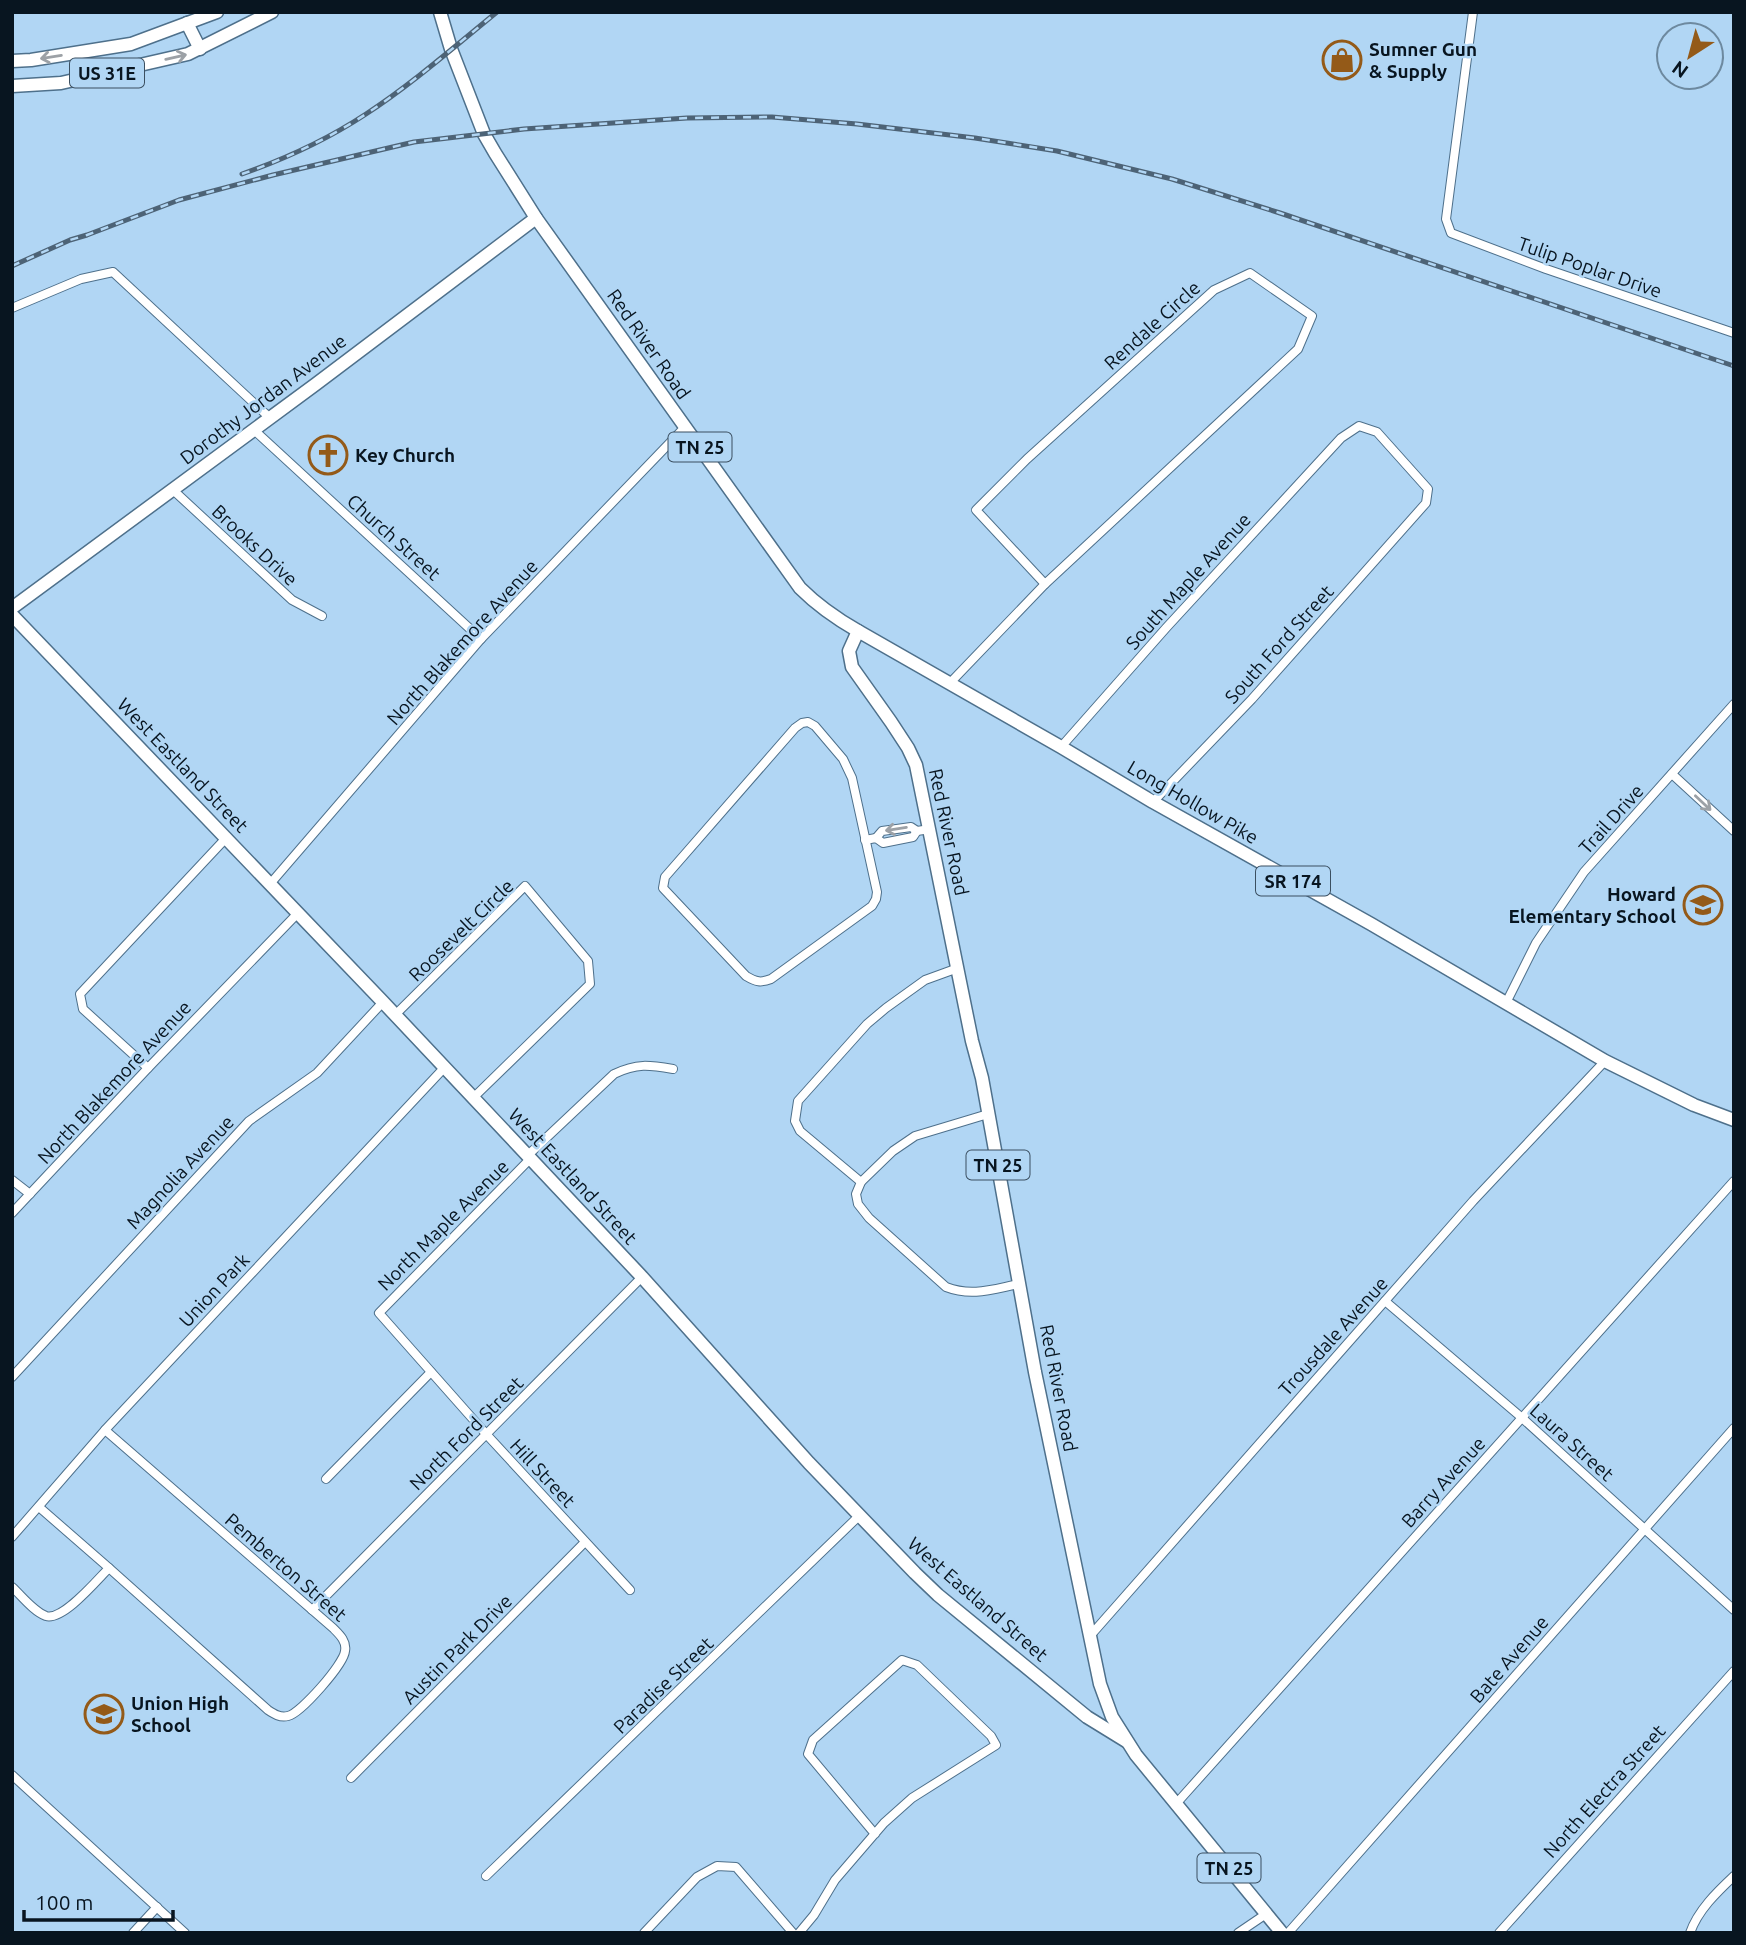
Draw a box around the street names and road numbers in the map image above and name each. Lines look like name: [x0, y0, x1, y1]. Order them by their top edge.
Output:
road number: US 31E: [70, 58, 144, 88]
street label: Tulip Poplar Drive: [1515, 232, 1665, 302]
street label: Rendale Circle: [1099, 276, 1205, 374]
street label: Red River Road: [603, 285, 695, 403]
street label: Dorothy Jordan Avenue: [176, 329, 350, 469]
road number: TN 25: [668, 432, 732, 462]
street label: Church Street: [343, 489, 445, 585]
street label: Brooks Drive: [208, 500, 302, 590]
street label: South Maple Avenue: [1121, 508, 1255, 654]
street label: North Blakemore Avenue: [382, 555, 542, 729]
street label: South Ford Street: [1220, 580, 1338, 708]
street label: West Eastland Street: [113, 693, 253, 837]
street label: Long Hollow Pike: [1124, 756, 1262, 848]
street label: Red River Road: [925, 766, 973, 898]
street label: Trail Drive: [1574, 780, 1648, 858]
road number: SR 174: [1256, 866, 1330, 896]
street label: Roosevelt Circle: [404, 874, 518, 986]
street label: North Blakemore Avenue: [33, 996, 195, 1168]
street label: West Eastland Street: [504, 1103, 642, 1249]
street label: Magnolia Avenue: [122, 1111, 238, 1233]
road number: TN 25: [967, 1150, 1030, 1180]
street label: North Maple Avenue: [373, 1155, 513, 1295]
street label: Union Park: [174, 1248, 254, 1331]
street label: Trousdale Avenue: [1274, 1272, 1392, 1400]
street label: Red River Road: [1036, 1322, 1082, 1454]
street label: North Ford Street: [405, 1371, 528, 1494]
street label: Laura Street: [1526, 1399, 1619, 1486]
street label: Barry Avenue: [1397, 1432, 1489, 1532]
street label: Hill Street: [506, 1434, 580, 1512]
street label: Pemberton Street: [221, 1508, 352, 1626]
street label: West Eastland Street: [904, 1532, 1053, 1666]
street label: Austin Park Drive: [398, 1590, 516, 1708]
street label: Bate Avenue: [1465, 1611, 1553, 1707]
street label: Paradise Street: [609, 1632, 718, 1738]
street label: North Electra Street: [1539, 1720, 1670, 1862]
road number: TN 25: [1198, 1854, 1260, 1882]

